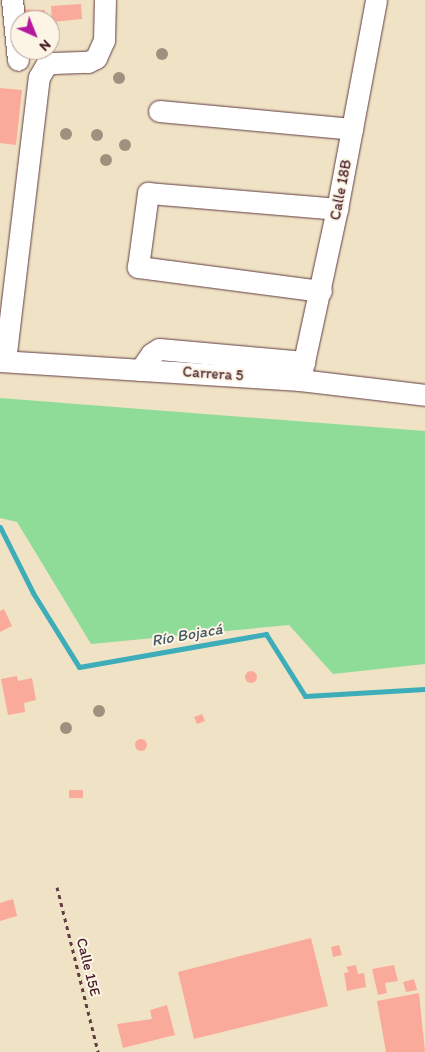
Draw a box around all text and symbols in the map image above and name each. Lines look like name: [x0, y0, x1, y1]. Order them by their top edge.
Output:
north arrow: [10, 10, 60, 60]
text: N: [36, 36, 54, 55]
street label: Calle 18B: [326, 158, 356, 222]
street label: Carrera 5: [182, 363, 244, 385]
water label: Río Bojacá: [150, 619, 224, 651]
street label: Calle 15E: [72, 936, 104, 998]

